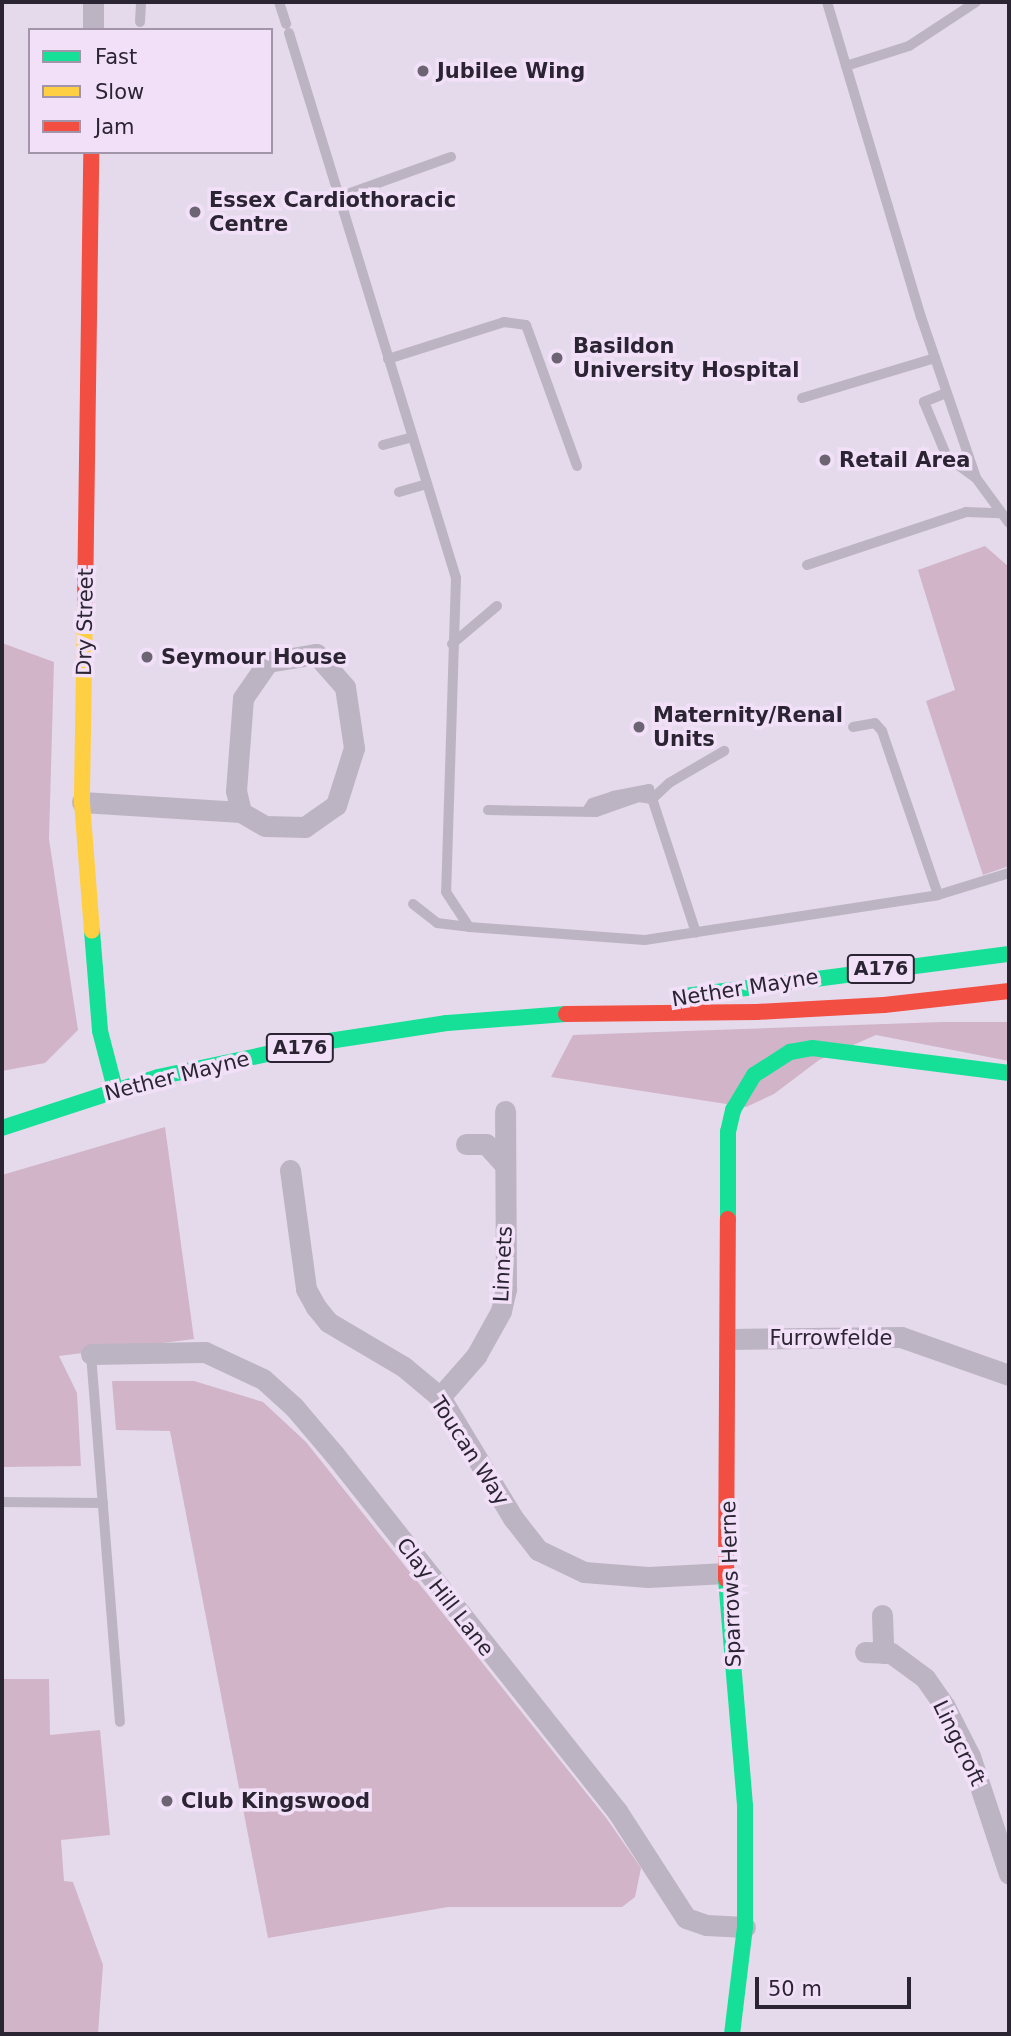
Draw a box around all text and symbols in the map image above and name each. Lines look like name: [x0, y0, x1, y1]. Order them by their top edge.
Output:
legend: [28, 28, 273, 154]
text: Fast: [95, 45, 137, 69]
place label: Jubilee Wing: [437, 58, 585, 84]
marker: Jubilee Wing: [415, 63, 431, 79]
text: Slow: [95, 80, 144, 104]
text: Jam: [95, 115, 135, 139]
place label: Essex Cardiothoracic Centre: [209, 187, 456, 237]
marker: Essex Cardiothoracic Centre: [187, 204, 203, 220]
place label: Basildon University Hospital: [573, 333, 799, 383]
marker: Basildon University Hospital: [547, 348, 567, 368]
place label: Retail Area: [839, 447, 970, 473]
marker: Retail Area: [817, 452, 833, 468]
street label: Dry Street: [71, 568, 99, 676]
place label: Seymour House: [161, 644, 347, 670]
marker: Seymour House: [139, 649, 155, 665]
place label: Maternity/Renal Units: [653, 702, 843, 752]
marker: Maternity/Renal Units: [631, 719, 647, 735]
road number: A176: [846, 953, 916, 984]
street label: Nether Mayne: [670, 964, 820, 1012]
road number: A176: [265, 1032, 335, 1064]
street label: Nether Mayne: [102, 1046, 252, 1106]
street label: Linnets: [488, 1225, 518, 1303]
street label: Furrowfelde: [769, 1325, 893, 1351]
street label: Toucan Way: [426, 1392, 514, 1510]
street label: Sparrows Herne: [715, 1500, 747, 1668]
street label: Clay Hill Lane: [391, 1533, 499, 1661]
street label: Lingcroft: [928, 1696, 990, 1790]
place label: Club Kingswood: [181, 1788, 370, 1814]
marker: Club Kingswood: [159, 1793, 175, 1809]
scale bar: [759, 1962, 915, 2006]
text: 50 m: [768, 1977, 822, 2001]

